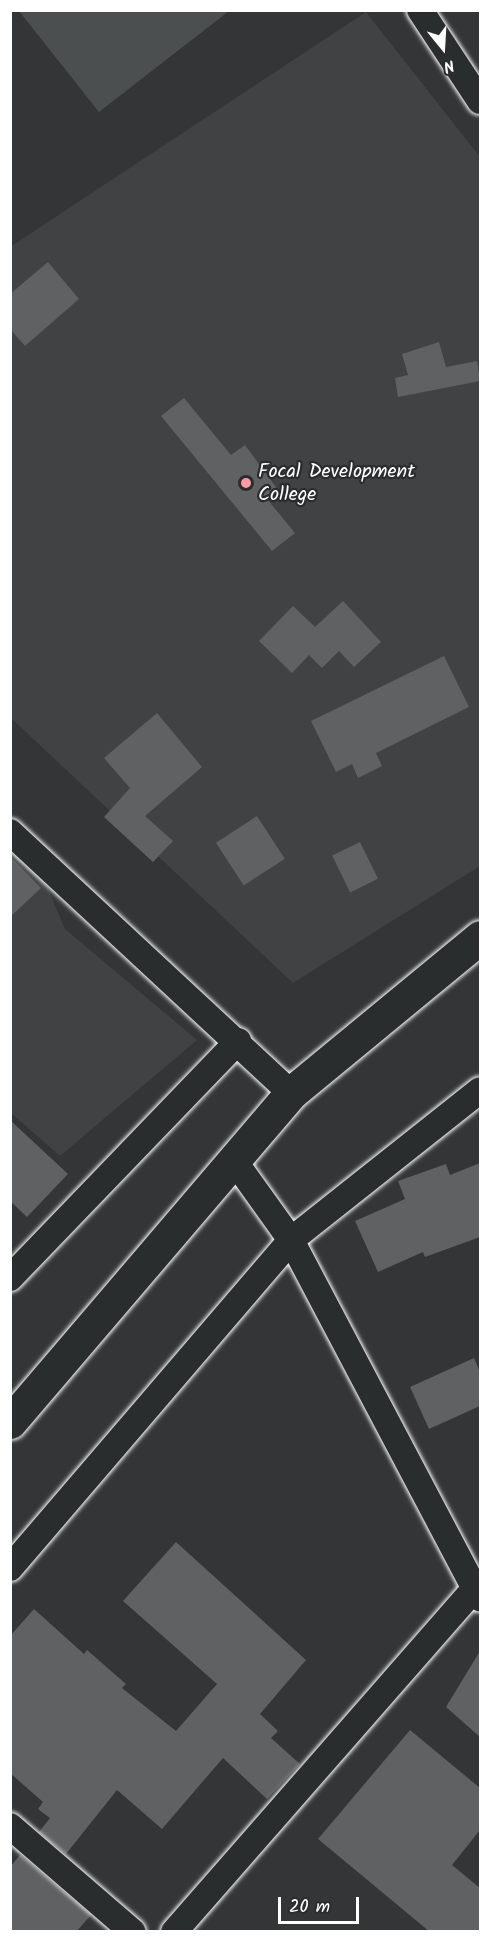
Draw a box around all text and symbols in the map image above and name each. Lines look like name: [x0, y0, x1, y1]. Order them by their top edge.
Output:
north arrow: [413, 18, 473, 78]
text: N: [440, 52, 457, 79]
place label: Focal Development College: [258, 460, 415, 507]
marker: Focal Development College: [239, 476, 253, 490]
scale bar: [281, 1885, 362, 1923]
text: 20 m: [289, 1893, 330, 1922]

